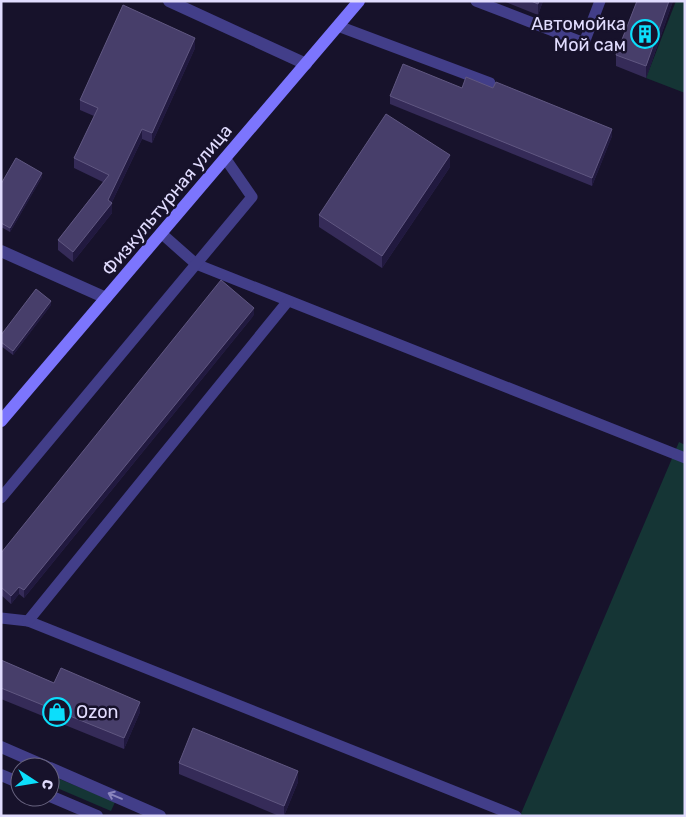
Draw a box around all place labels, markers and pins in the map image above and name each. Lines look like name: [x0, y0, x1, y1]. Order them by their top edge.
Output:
place label: Автомойка Мой сам: [531, 13, 626, 56]
building icon: Автомойка Мой сам: [630, 19, 660, 49]
shop icon: Ozon: [42, 697, 72, 727]
place label: Ozon: [76, 701, 118, 723]

